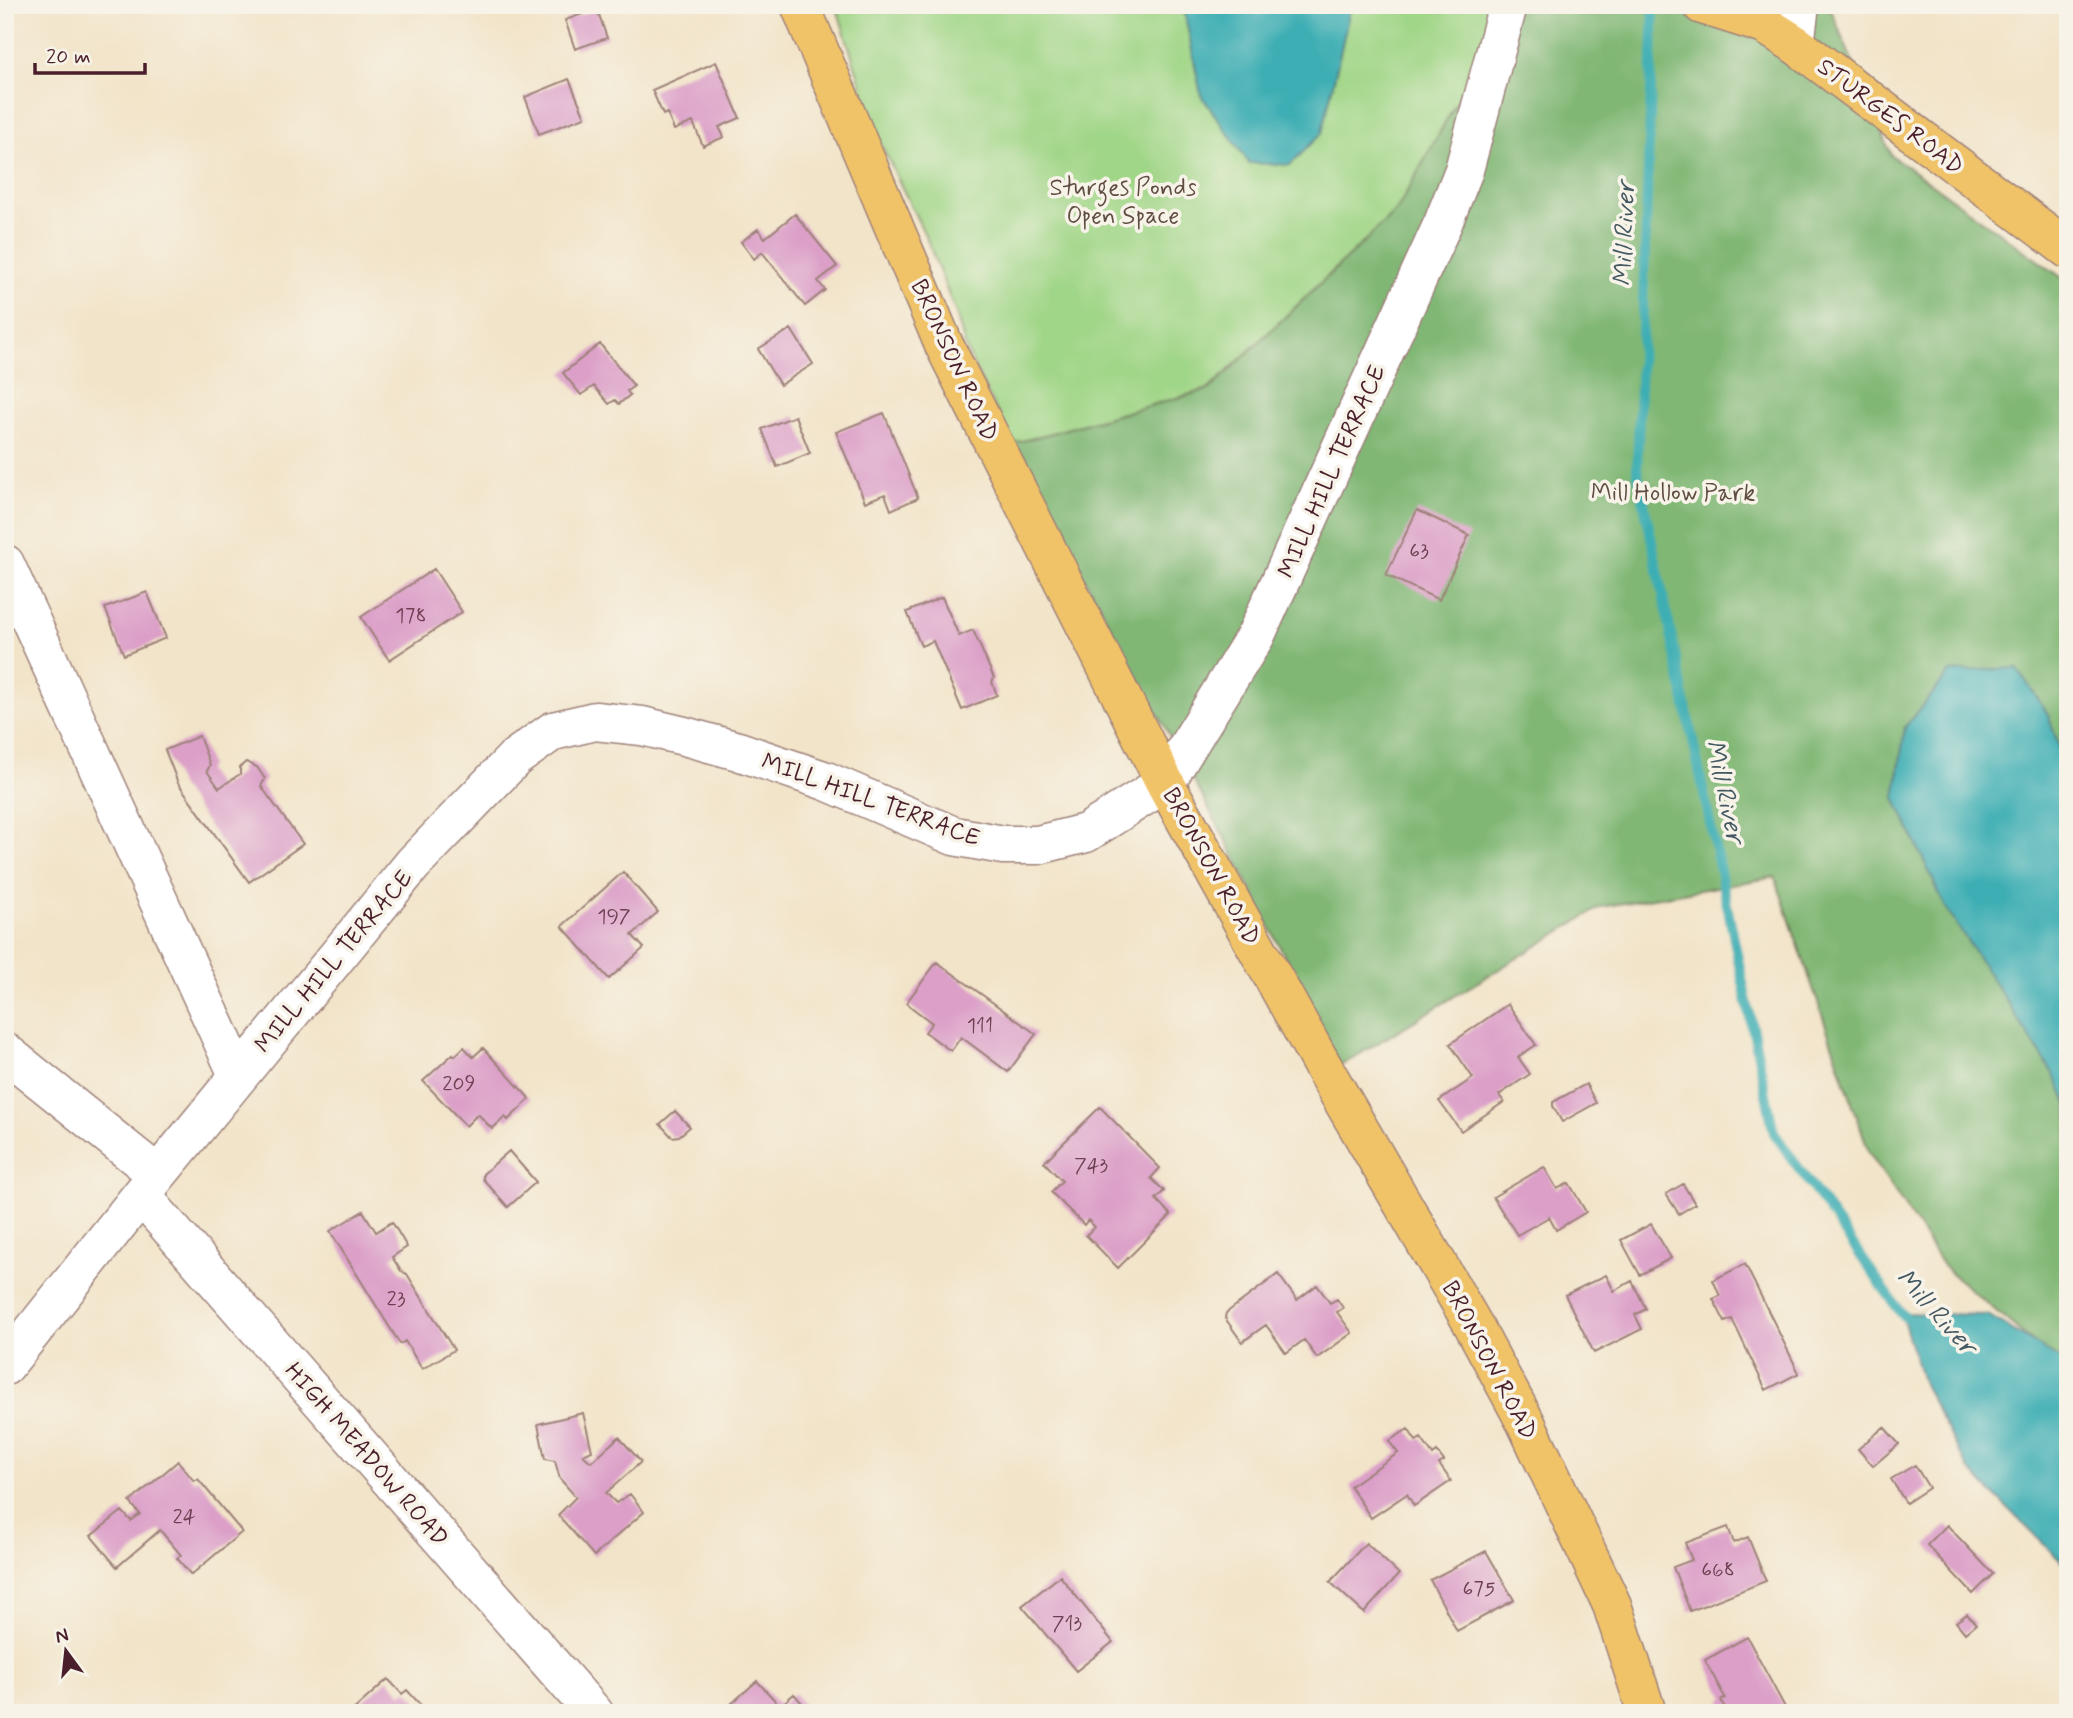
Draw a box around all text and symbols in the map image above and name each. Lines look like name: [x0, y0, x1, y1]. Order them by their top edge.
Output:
scale bar: [35, 32, 145, 76]
text: 20 m: [46, 43, 91, 71]
street label: STURGES ROAD: [1811, 52, 1970, 182]
park label: Sturges Ponds Open Space: [1050, 173, 1197, 232]
water label: Mill River: [1606, 177, 1644, 287]
street label: BRONSON ROAD: [903, 275, 1005, 447]
street label: MILL HILL TERRACE: [1271, 360, 1393, 583]
park label: Mill Hollow Park: [1591, 478, 1755, 509]
house number: 63: [1409, 537, 1429, 565]
house number: 178: [395, 602, 427, 630]
water label: Mill River: [1697, 737, 1752, 850]
street label: MILL HILL TERRACE: [757, 746, 984, 854]
street label: BRONSON ROAD: [1155, 783, 1267, 951]
street label: MILL HILL TERRACE: [248, 864, 420, 1060]
house number: 197: [597, 903, 631, 931]
house number: 111: [967, 1012, 993, 1040]
house number: 209: [442, 1070, 476, 1098]
house number: 743: [1074, 1152, 1108, 1180]
water label: Mill River: [1888, 1262, 1986, 1366]
street label: BRONSON ROAD: [1434, 1276, 1544, 1445]
house number: 23: [386, 1285, 406, 1313]
street label: HIGH MEADOW ROAD: [277, 1356, 454, 1554]
house number: 24: [172, 1503, 196, 1531]
house number: 668: [1701, 1556, 1735, 1584]
house number: 675: [1463, 1575, 1496, 1603]
house number: 713: [1052, 1610, 1083, 1638]
north arrow: [32, 1616, 102, 1686]
text: N: [53, 1622, 71, 1650]

